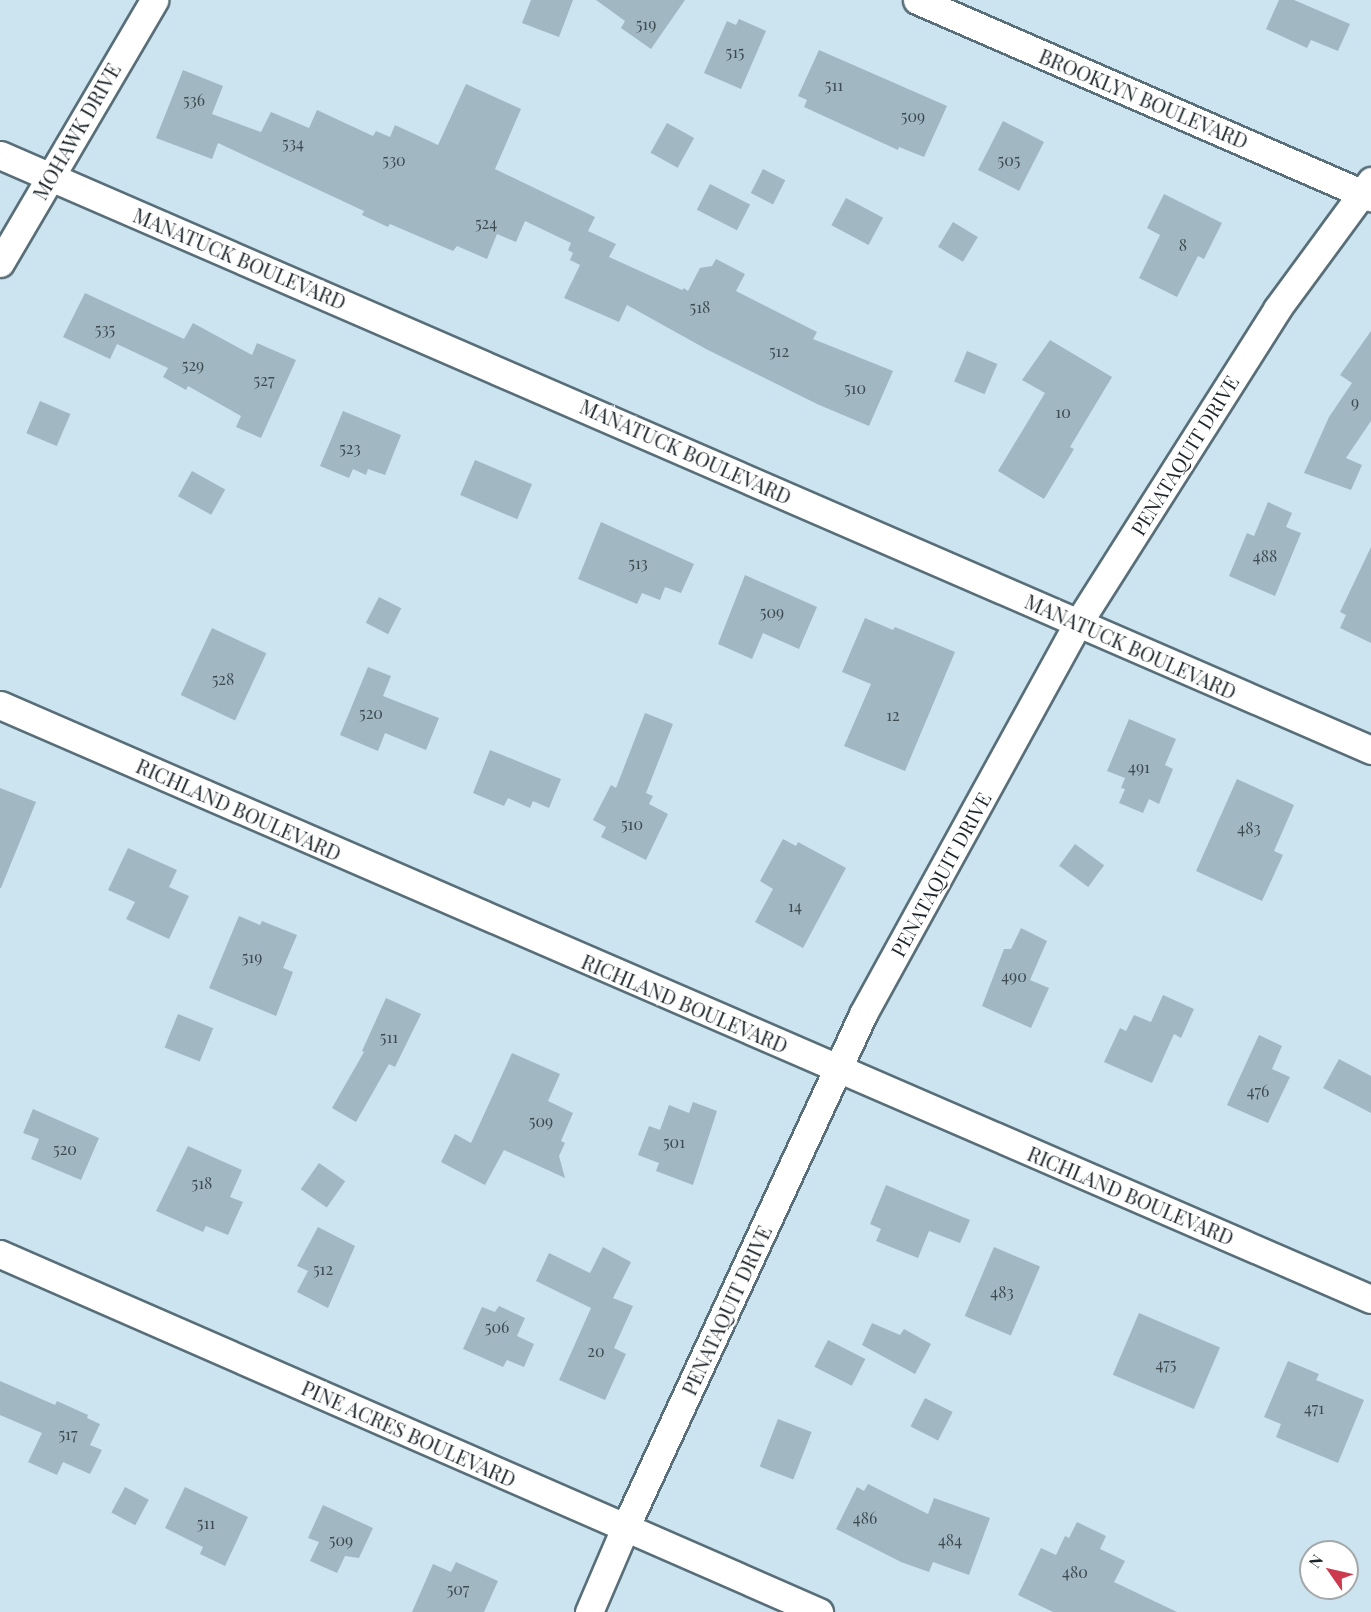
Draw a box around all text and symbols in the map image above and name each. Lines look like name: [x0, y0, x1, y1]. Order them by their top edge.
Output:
house number: 519: [636, 14, 656, 34]
house number: 515: [725, 42, 745, 62]
street label: BROOKLYN BOULEVARD: [1036, 43, 1252, 153]
street label: MOHAWK DRIVE: [27, 58, 125, 204]
house number: 511: [825, 75, 843, 95]
house number: 536: [183, 90, 205, 110]
house number: 509: [901, 106, 925, 126]
house number: 534: [282, 133, 304, 153]
house number: 530: [382, 150, 406, 170]
house number: 505: [998, 150, 1020, 170]
street label: MANATUCK BOULEVARD: [130, 202, 350, 314]
house number: 524: [475, 213, 497, 233]
house number: 8: [1179, 235, 1187, 255]
house number: 518: [690, 297, 710, 317]
house number: 535: [95, 319, 115, 339]
house number: 512: [769, 341, 789, 361]
house number: 529: [182, 355, 204, 375]
house number: 527: [254, 370, 274, 390]
street label: PENATAQUIT DRIVE: [1125, 370, 1243, 540]
house number: 510: [844, 378, 866, 398]
house number: 9: [1351, 392, 1359, 412]
street label: MANATUCK BOULEVARD: [577, 394, 795, 508]
house number: 10: [1055, 402, 1071, 422]
house number: 523: [339, 438, 361, 458]
house number: 488: [1253, 546, 1277, 566]
house number: 513: [628, 553, 648, 573]
street label: MANATUCK BOULEVARD: [1022, 589, 1240, 703]
house number: 509: [760, 602, 784, 622]
house number: 528: [212, 669, 234, 689]
house number: 520: [359, 703, 383, 723]
house number: 12: [886, 705, 900, 725]
street label: RICHLAND BOULEVARD: [133, 753, 345, 865]
house number: 491: [1128, 757, 1150, 777]
street label: PENATAQUIT DRIVE: [885, 787, 995, 961]
house number: 510: [621, 814, 643, 834]
house number: 483: [1237, 818, 1261, 838]
house number: 14: [788, 896, 802, 916]
house number: 519: [242, 947, 262, 967]
street label: RICHLAND BOULEVARD: [578, 949, 792, 1057]
house number: 490: [1001, 966, 1027, 986]
house number: 511: [380, 1027, 398, 1047]
house number: 476: [1247, 1081, 1269, 1101]
house number: 509: [529, 1111, 553, 1131]
house number: 501: [663, 1132, 685, 1152]
house number: 520: [53, 1139, 77, 1159]
street label: RICHLAND BOULEVARD: [1024, 1141, 1238, 1249]
house number: 518: [192, 1173, 212, 1193]
street label: PENATAQUIT DRIVE: [676, 1221, 776, 1399]
house number: 512: [313, 1259, 333, 1279]
house number: 483: [990, 1282, 1014, 1302]
house number: 506: [485, 1317, 509, 1337]
house number: 20: [587, 1341, 605, 1361]
house number: 475: [1156, 1354, 1176, 1374]
street label: PINE ACRES BOULEVARD: [298, 1375, 520, 1491]
house number: 471: [1304, 1398, 1324, 1418]
house number: 517: [58, 1424, 78, 1444]
house number: 486: [853, 1508, 877, 1528]
house number: 511: [197, 1513, 215, 1533]
house number: 509: [329, 1530, 353, 1550]
house number: 484: [938, 1530, 962, 1550]
north arrow: [1299, 1540, 1359, 1600]
text: N: [1303, 1550, 1327, 1571]
house number: 480: [1062, 1562, 1088, 1582]
house number: 507: [447, 1579, 469, 1599]

